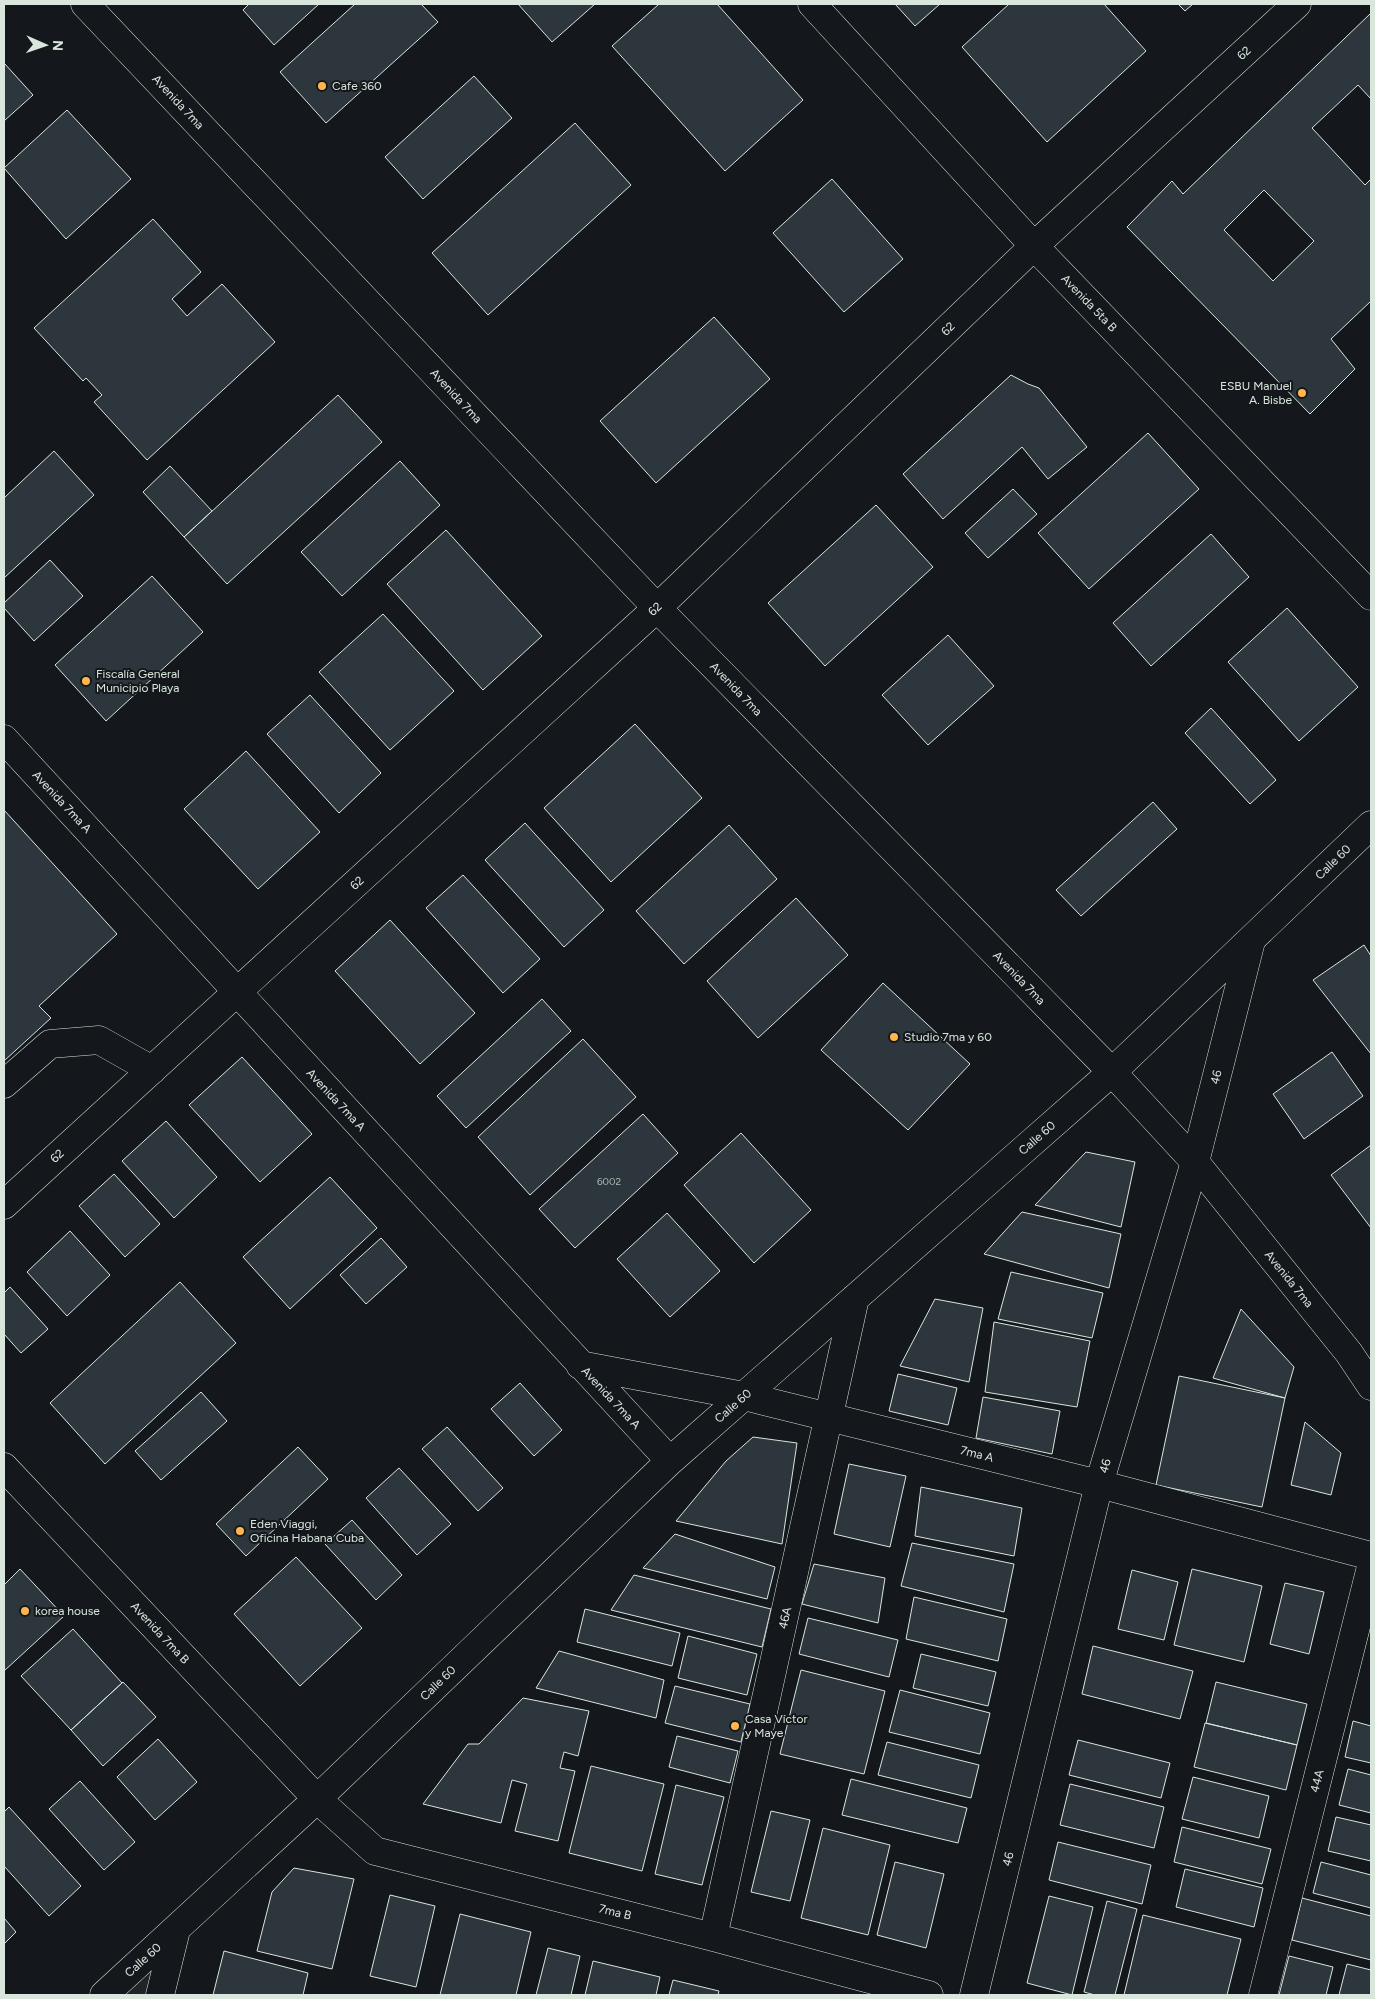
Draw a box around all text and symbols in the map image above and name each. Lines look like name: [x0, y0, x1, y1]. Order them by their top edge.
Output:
north arrow: [20, 20, 70, 70]
text: N: [49, 40, 66, 51]
street label: 62: [1234, 43, 1254, 63]
street label: Avenida 7ma: [149, 72, 207, 132]
place label: Cafe 360: [332, 79, 382, 93]
marker: Cafe 360: [316, 80, 328, 92]
street label: Avenida 5ta B: [1058, 271, 1120, 335]
street label: 62: [938, 319, 958, 339]
street label: Avenida 7ma: [427, 366, 485, 426]
place label: ESBU Manuel A. Bisbe: [1220, 379, 1292, 407]
marker: ESBU Manuel A. Bisbe: [1296, 387, 1308, 399]
street label: 62: [645, 599, 665, 619]
street label: Avenida 7ma: [707, 659, 765, 719]
place label: Fiscalía General Municipio Playa: [96, 667, 180, 695]
marker: Fiscalía General Municipio Playa: [80, 675, 92, 687]
street label: Avenida 7ma A: [30, 768, 94, 836]
street label: Calle 60: [1312, 841, 1354, 882]
street label: 62: [347, 873, 367, 893]
street label: Avenida 7ma: [990, 948, 1048, 1008]
place label: Studio 7ma y 60: [904, 1030, 992, 1044]
marker: Studio 7ma y 60: [888, 1031, 900, 1043]
street label: Avenida 7ma A: [304, 1066, 368, 1134]
street label: 46: [1207, 1068, 1225, 1086]
street label: Calle 60: [1016, 1118, 1058, 1158]
street label: 62: [47, 1146, 67, 1166]
house number: 6002: [597, 1175, 621, 1188]
street label: Avenida 7ma: [1262, 1248, 1316, 1310]
street label: Avenida 7ma A: [579, 1364, 643, 1432]
street label: Calle 60: [712, 1386, 754, 1426]
street label: 7ma A: [959, 1443, 995, 1465]
street label: 46: [1096, 1457, 1114, 1475]
place label: Eden Viaggi, Oficina Habana Cuba: [250, 1517, 364, 1545]
marker: Eden Viaggi, Oficina Habana Cuba: [234, 1525, 246, 1537]
street label: Avenida 7ma B: [128, 1599, 192, 1667]
place label: korea house: [35, 1604, 100, 1618]
marker: korea house: [19, 1605, 31, 1617]
street label: 46A: [776, 1606, 794, 1630]
street label: Calle 60: [417, 1662, 459, 1703]
place label: Casa Víctor y Maye: [745, 1712, 808, 1740]
marker: Casa Víctor y Maye: [729, 1720, 741, 1732]
street label: 44A: [1307, 1768, 1327, 1794]
street label: 46: [999, 1850, 1017, 1868]
street label: 7ma B: [597, 1901, 633, 1923]
street label: Calle 60: [122, 1940, 164, 1980]

